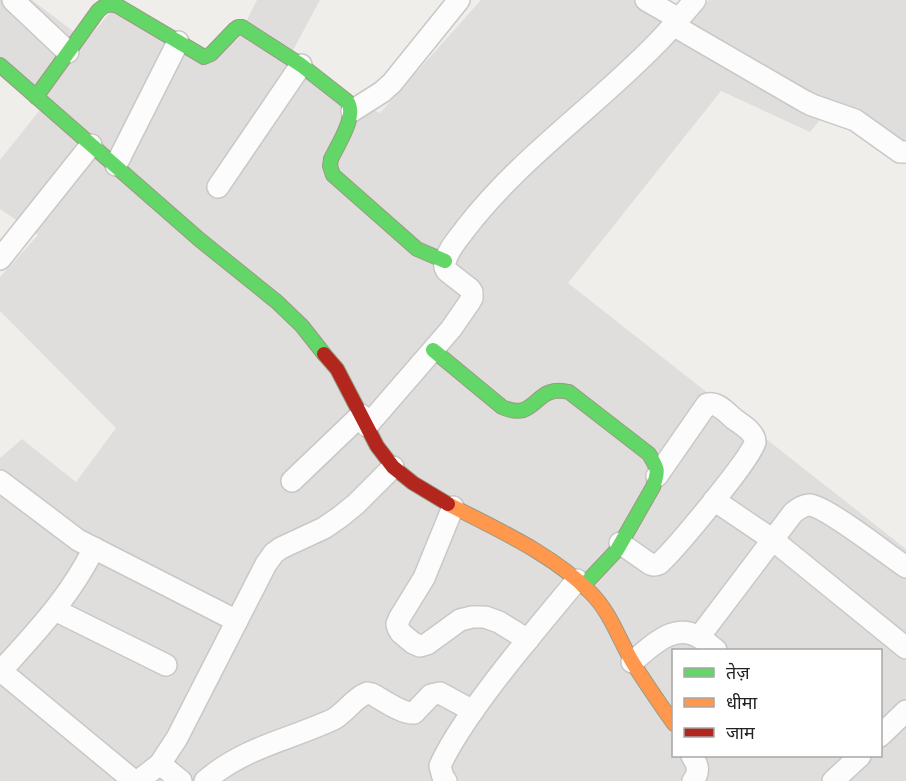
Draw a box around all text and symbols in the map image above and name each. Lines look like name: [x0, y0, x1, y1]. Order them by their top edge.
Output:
legend: [672, 649, 882, 757]
text: तेज़: [726, 662, 750, 683]
text: धीमा: [726, 692, 757, 713]
text: जाम: [726, 722, 756, 743]

